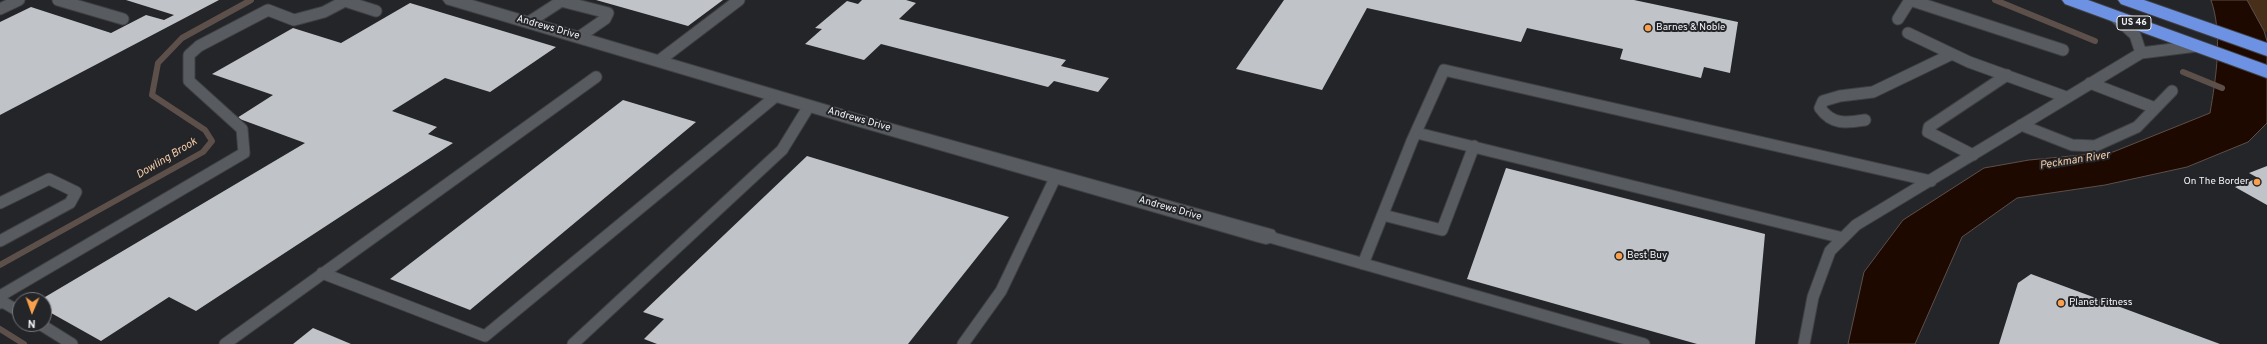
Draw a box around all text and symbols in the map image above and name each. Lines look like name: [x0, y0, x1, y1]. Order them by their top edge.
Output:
street label: Andrews Drive: [515, 13, 581, 43]
road number: US 46: [2117, 16, 2151, 30]
place label: Barnes & Noble: [1656, 22, 1725, 34]
marker: Barnes & Noble: [1643, 23, 1653, 33]
street label: Andrews Drive: [826, 105, 892, 135]
water label: Dowling Brook: [134, 136, 200, 182]
water label: Peckman River: [2039, 149, 2111, 173]
place label: On The Border: [2184, 176, 2249, 188]
marker: On The Border: [2252, 177, 2262, 187]
street label: Andrews Drive: [1137, 194, 1203, 224]
place label: Best Buy: [1627, 250, 1667, 262]
marker: Best Buy: [1614, 251, 1624, 261]
north arrow: [12, 292, 52, 332]
place label: Planet Fitness: [2069, 297, 2132, 309]
marker: Planet Fitness: [2056, 298, 2066, 308]
text: N: [27, 316, 36, 330]

